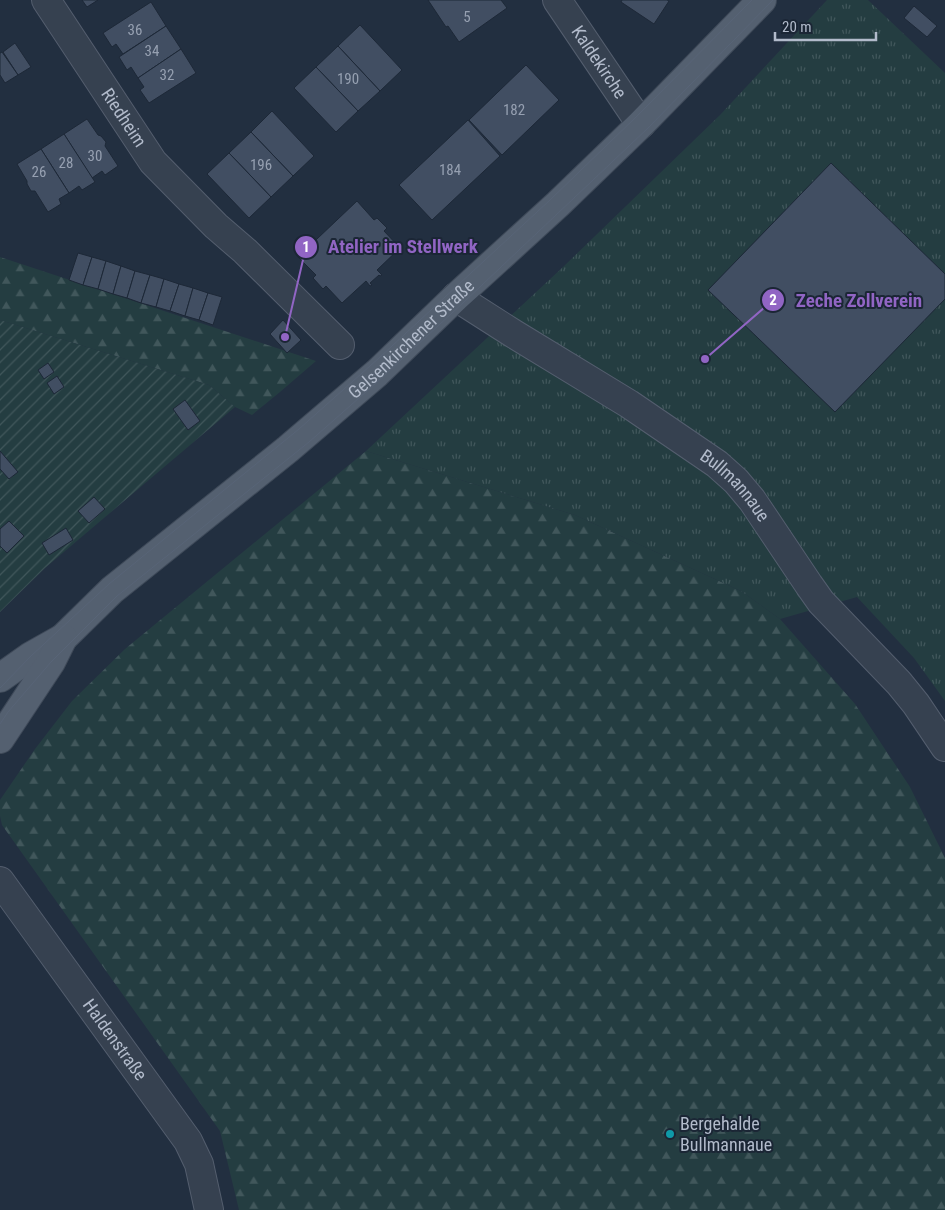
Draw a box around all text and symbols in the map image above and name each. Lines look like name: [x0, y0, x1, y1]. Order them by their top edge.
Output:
house number: 5: [463, 8, 471, 26]
scale bar: [775, 10, 876, 42]
text: 20 m: [782, 18, 812, 36]
house number: 36: [128, 21, 142, 39]
street label: Kaldekirche: [567, 22, 631, 102]
house number: 34: [145, 42, 159, 60]
house number: 32: [160, 66, 174, 84]
house number: 190: [337, 70, 359, 88]
street label: Riedheim: [97, 84, 151, 151]
house number: 182: [503, 101, 525, 119]
house number: 30: [88, 147, 102, 165]
house number: 28: [59, 154, 73, 172]
house number: 196: [250, 156, 272, 174]
house number: 184: [439, 161, 461, 179]
house number: 26: [32, 163, 46, 181]
callout: Atelier im Stellwerk: [293, 230, 488, 264]
text: Atelier im Stellwerk: [328, 235, 479, 258]
text: 1: [302, 238, 310, 256]
street label: Gelsenkirchener Straße: [344, 275, 478, 403]
callout: Zeche Zollverein: [761, 283, 932, 317]
text: Zeche Zollverein: [796, 289, 922, 312]
text: 2: [769, 291, 777, 309]
street label: Bullmannaue: [696, 445, 774, 525]
street label: Haldenstraße: [79, 995, 152, 1084]
place label: Bergehalde Bullmannaue: [680, 1113, 772, 1155]
marker: Bergehalde Bullmannaue: [664, 1128, 676, 1140]

